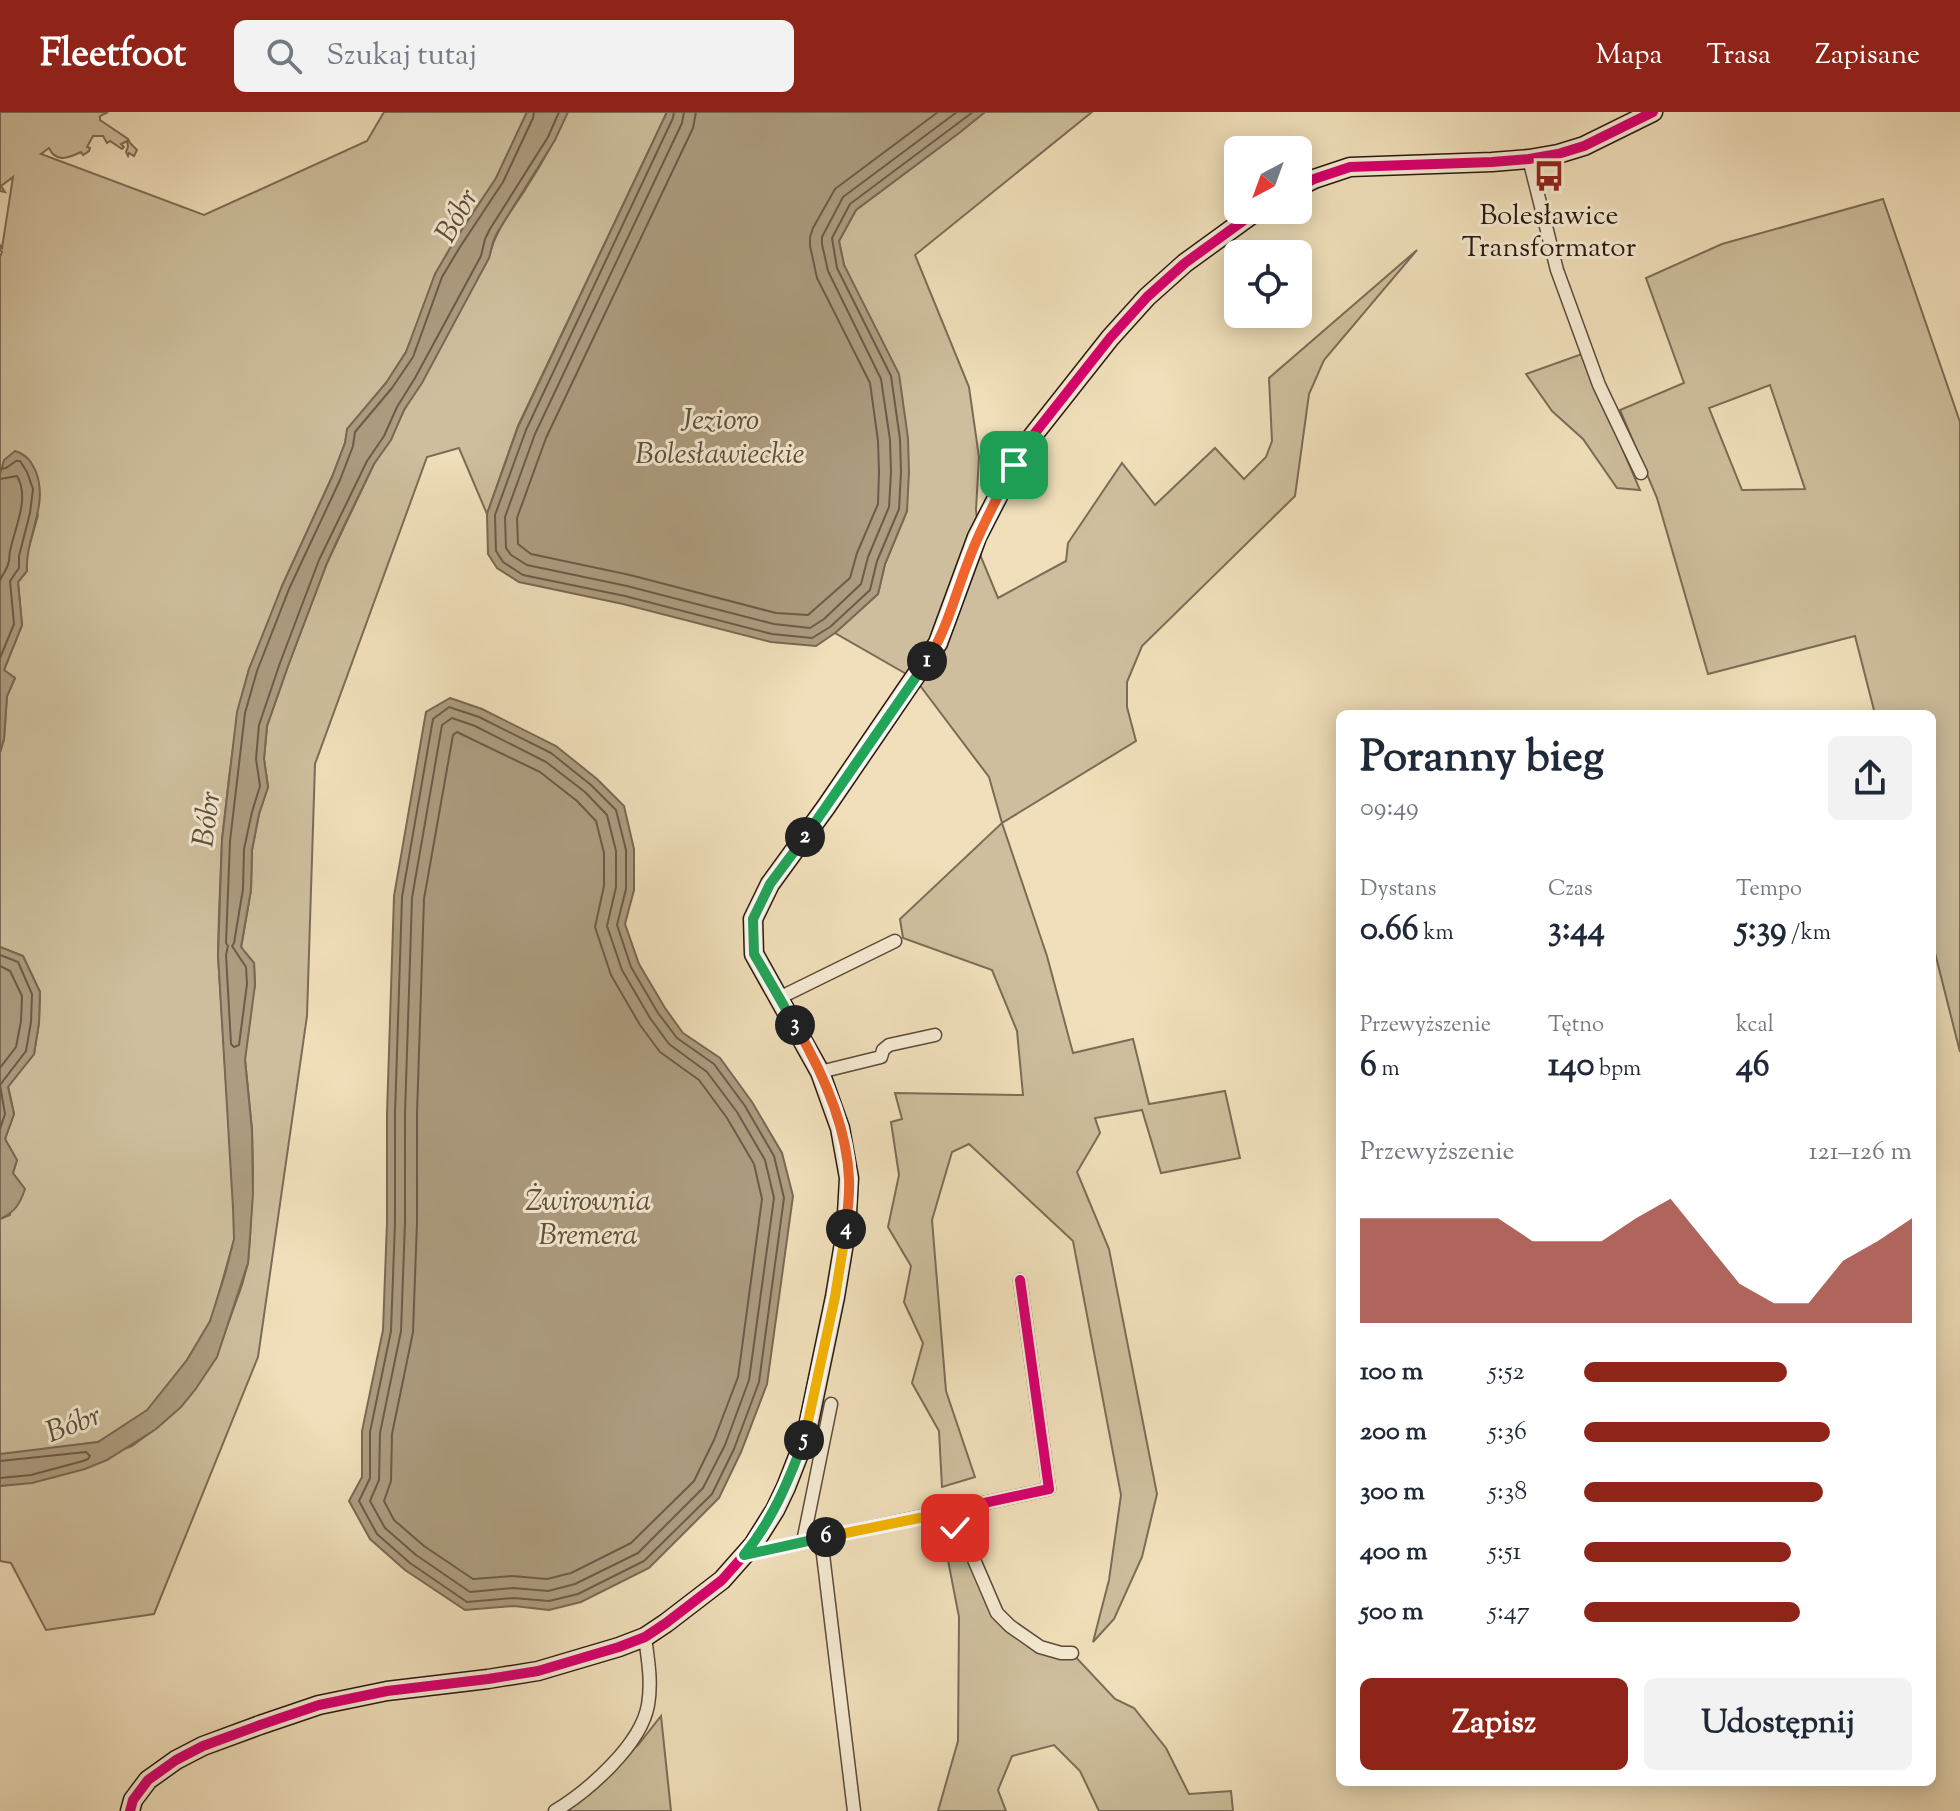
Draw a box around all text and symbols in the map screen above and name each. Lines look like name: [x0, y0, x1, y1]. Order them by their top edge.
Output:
search box: [234, 20, 794, 92]
text: Fleetfoot: [40, 29, 186, 83]
icon: search: [262, 34, 306, 78]
text: Szukaj tutaj: [326, 35, 477, 78]
text: Mapa: [1596, 36, 1662, 76]
text: Trasa: [1706, 36, 1771, 76]
text: Zapisane: [1815, 36, 1920, 76]
north arrow: [1224, 136, 1312, 224]
map controls: [1224, 136, 1312, 328]
bus stop icon: Bolesławice Transformator: [1532, 159, 1566, 193]
water label: Bóbr: [426, 181, 491, 251]
place label: Bolesławice Transformator: [1462, 197, 1637, 269]
button: locate: [1224, 240, 1312, 328]
water label: Jezioro Bolesławieckie: [635, 400, 805, 477]
pin: [980, 431, 1048, 499]
icon: arrive: [992, 443, 1036, 487]
pin: 1: [907, 641, 947, 681]
text: 1: [923, 645, 931, 677]
text: Poranny bieg: [1360, 728, 1604, 791]
button: share: [1828, 736, 1912, 820]
water label: Bóbr: [183, 788, 234, 850]
text: 09:49: [1360, 790, 1419, 827]
pin: 2: [785, 817, 825, 857]
text: 2: [800, 821, 810, 853]
text: Dystans: [1360, 874, 1436, 906]
text: Czas: [1548, 874, 1593, 906]
text: Tempo: [1736, 874, 1802, 906]
text: 0.66: [1360, 906, 1419, 955]
text: 3:44: [1548, 906, 1605, 955]
text: 5:39: [1736, 906, 1786, 955]
text: km: [1419, 918, 1454, 950]
text: /km: [1786, 918, 1831, 950]
pin: 3: [775, 1005, 815, 1045]
text: 3: [791, 1009, 799, 1041]
text: Przewyższenie: [1360, 1010, 1491, 1042]
text: Tętno: [1548, 1010, 1604, 1042]
text: kcal: [1736, 1010, 1774, 1042]
text: 6: [1360, 1042, 1377, 1091]
text: 140: [1548, 1042, 1594, 1091]
text: 46: [1736, 1042, 1770, 1091]
text: m: [1377, 1054, 1400, 1086]
text: bpm: [1594, 1054, 1641, 1086]
text: Przewyższenie: [1360, 1134, 1515, 1171]
text: 121–126 m: [1809, 1134, 1912, 1171]
water label: Żwirownia Bremera: [525, 1181, 651, 1258]
pin: 4: [826, 1209, 866, 1249]
text: 4: [840, 1213, 852, 1245]
text: 100 m: [1360, 1354, 1423, 1391]
text: 5:52: [1488, 1354, 1525, 1391]
water label: Bóbr: [40, 1395, 108, 1455]
text: 200 m: [1360, 1414, 1427, 1451]
text: 5:36: [1488, 1414, 1527, 1451]
pin: 5: [784, 1420, 824, 1460]
text: 5: [800, 1424, 808, 1456]
text: 300 m: [1360, 1474, 1425, 1511]
text: 5:38: [1488, 1474, 1527, 1511]
pin: [921, 1494, 989, 1562]
icon: check: [933, 1506, 977, 1550]
pin: 6: [806, 1517, 846, 1557]
text: 6: [821, 1521, 831, 1553]
text: 400 m: [1360, 1534, 1427, 1571]
text: 5:51: [1488, 1534, 1521, 1571]
text: 500 m: [1360, 1594, 1423, 1631]
text: 5:47: [1488, 1594, 1530, 1631]
button: Zapisz: [1360, 1678, 1628, 1770]
button: Udostępnij: [1644, 1678, 1912, 1770]

